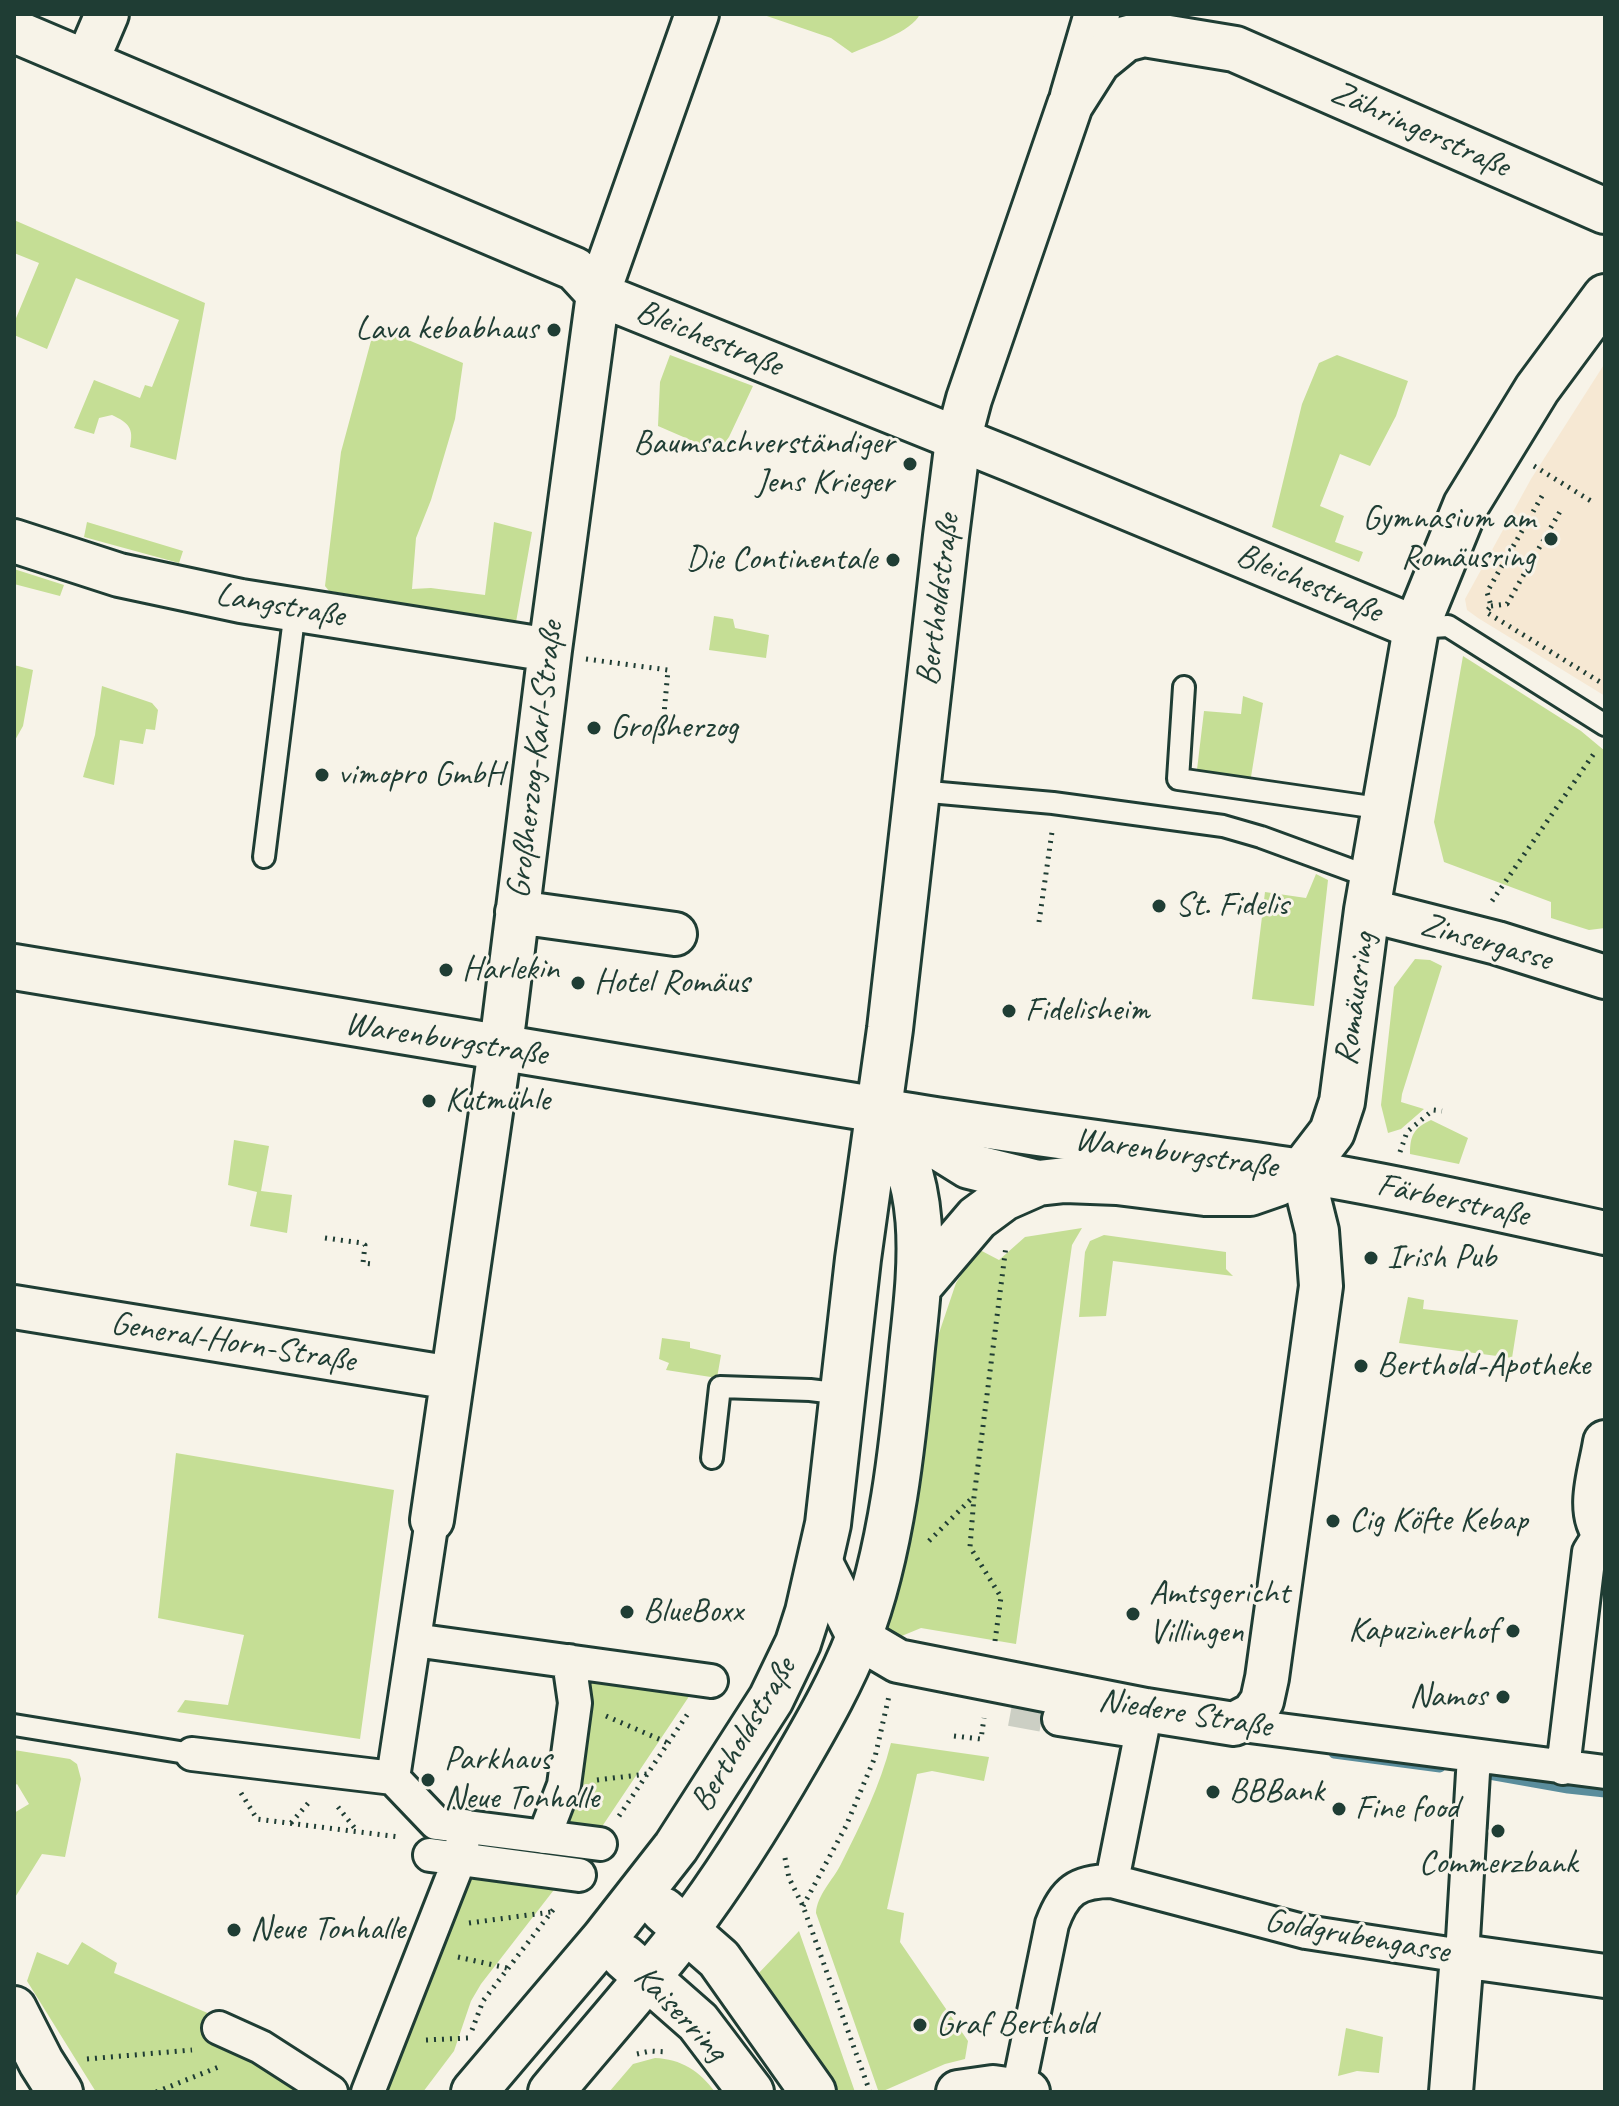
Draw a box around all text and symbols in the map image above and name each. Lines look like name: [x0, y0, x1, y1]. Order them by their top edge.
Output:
street label: Zähringerstraße: [1324, 72, 1516, 188]
street label: Bleichestraße: [630, 291, 788, 387]
place label: Lava kebabhaus: [355, 310, 538, 350]
marker: Lava kebabhaus: [545, 321, 563, 339]
place label: Baumsachverständiger Jens Krieger: [633, 424, 894, 504]
marker: Baumsachverständiger Jens Krieger: [901, 455, 919, 473]
place label: Gymnasium am Romäusring: [1362, 499, 1535, 578]
street label: Bertholdstraße: [908, 512, 970, 688]
marker: Gymnasium am Romäusring: [1542, 530, 1560, 548]
street label: Bleichestraße: [1230, 535, 1388, 633]
place label: Die Continentale: [686, 540, 877, 580]
marker: Die Continentale: [884, 551, 902, 569]
street label: Langstraße: [212, 575, 348, 637]
street label: Großherzog-Karl-Straße: [499, 619, 573, 901]
place label: Großherzog: [610, 708, 738, 748]
marker: Großherzog: [585, 719, 603, 737]
place label: vimopro GmbH: [338, 755, 504, 795]
marker: vimopro GmbH: [313, 766, 331, 784]
place label: St. Fidelis: [1175, 886, 1289, 926]
marker: St. Fidelis: [1150, 897, 1168, 915]
street label: Zinsergasse: [1416, 905, 1556, 981]
street label: Romäusring: [1326, 930, 1386, 1068]
place label: Harlekin: [462, 950, 559, 990]
marker: Harlekin: [437, 961, 455, 979]
place label: Hotel Romäus: [594, 963, 749, 1003]
marker: Hotel Romäus: [569, 974, 587, 992]
place label: Fidelisheim: [1025, 991, 1149, 1031]
marker: Fidelisheim: [1000, 1002, 1018, 1020]
street label: Warenburgstraße: [342, 1004, 550, 1076]
place label: Kutmühle: [445, 1081, 550, 1121]
marker: Kutmühle: [420, 1092, 438, 1110]
street label: Warenburgstraße: [1072, 1120, 1280, 1188]
street label: Färberstraße: [1373, 1165, 1533, 1237]
place label: Irish Pub: [1387, 1238, 1496, 1278]
marker: Irish Pub: [1362, 1249, 1380, 1267]
street label: General-Horn-Straße: [108, 1304, 358, 1382]
place label: Berthold-Apotheke: [1377, 1346, 1590, 1386]
marker: Berthold-Apotheke: [1352, 1357, 1370, 1375]
place label: Cig Köfte Kebap: [1349, 1501, 1528, 1541]
marker: Cig Köfte Kebap: [1324, 1512, 1342, 1530]
place label: Amtsgericht Villingen: [1149, 1574, 1289, 1654]
place label: BlueBoxx: [643, 1592, 743, 1632]
marker: BlueBoxx: [618, 1603, 636, 1621]
marker: Amtsgericht Villingen: [1124, 1605, 1142, 1623]
place label: Kapuzinerhof: [1348, 1611, 1497, 1651]
marker: Kapuzinerhof: [1504, 1622, 1522, 1640]
street label: Bertholdstraße: [682, 1651, 806, 1819]
place label: Namos: [1409, 1677, 1487, 1717]
street label: Niedere Straße: [1096, 1680, 1274, 1748]
marker: Namos: [1494, 1688, 1512, 1706]
place label: Parkhaus Neue Tonhalle: [444, 1740, 599, 1820]
marker: Parkhaus Neue Tonhalle: [419, 1771, 437, 1789]
place label: BBBank: [1229, 1772, 1324, 1812]
marker: BBBank: [1204, 1783, 1222, 1801]
place label: Fine food: [1355, 1789, 1459, 1829]
marker: Fine food: [1330, 1800, 1348, 1818]
marker: Commerzbank: [1489, 1822, 1507, 1840]
place label: Commerzbank: [1419, 1844, 1577, 1884]
street label: Goldgrubengasse: [1261, 1901, 1453, 1973]
place label: Neue Tonhalle: [250, 1910, 405, 1950]
marker: Neue Tonhalle: [225, 1921, 243, 1939]
street label: Kaiserring: [624, 1958, 736, 2070]
place label: Graf Berthold: [936, 2005, 1096, 2045]
marker: Graf Berthold: [911, 2016, 929, 2034]

